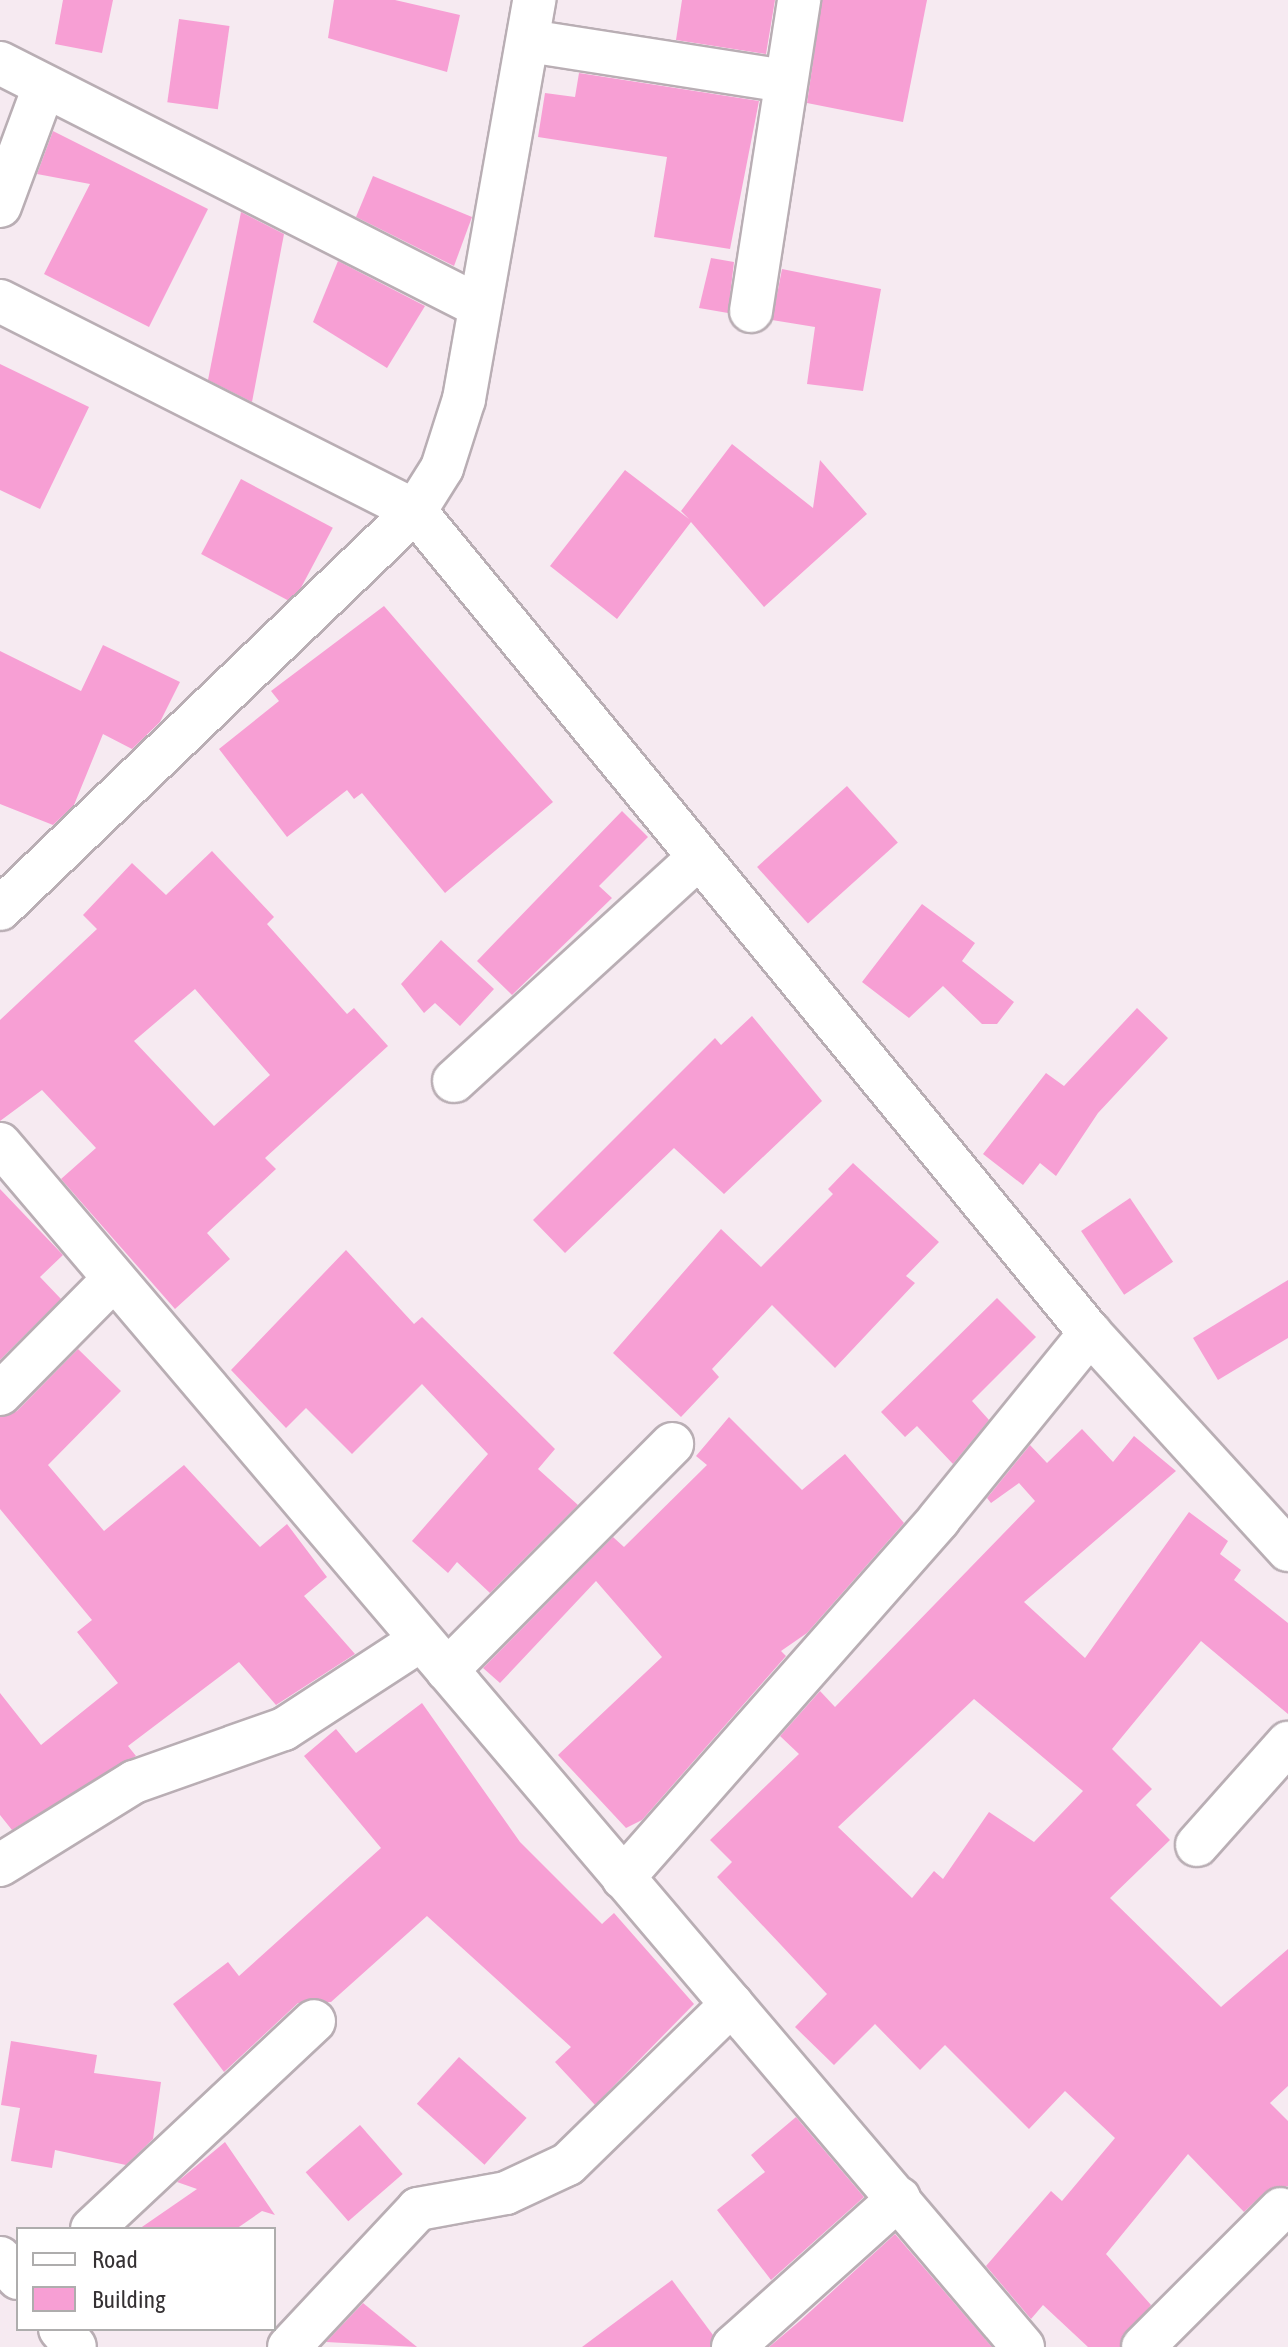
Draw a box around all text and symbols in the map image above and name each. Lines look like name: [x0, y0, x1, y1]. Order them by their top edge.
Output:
legend: [16, 2227, 276, 2331]
text: Road: [92, 2246, 138, 2273]
text: Building: [92, 2286, 165, 2313]

